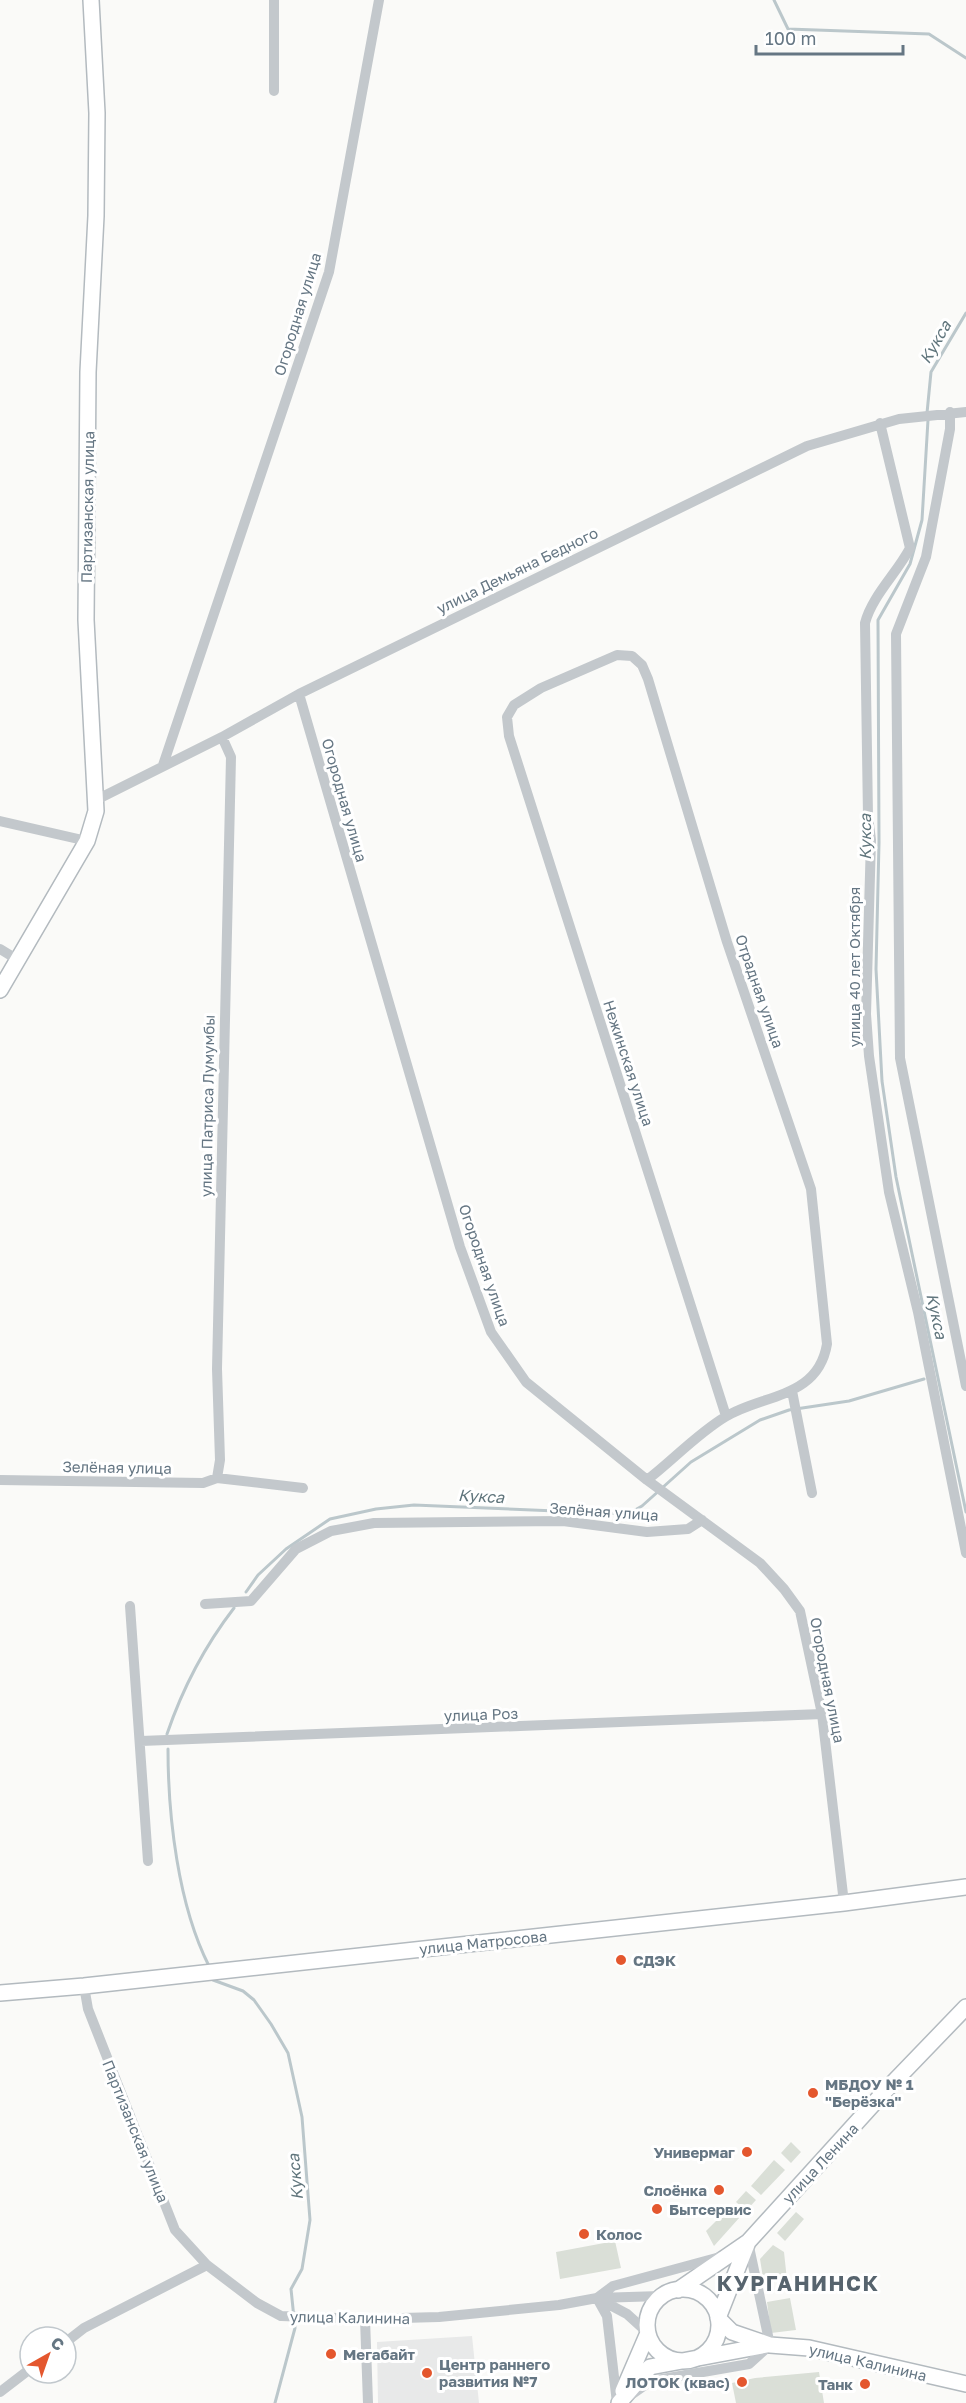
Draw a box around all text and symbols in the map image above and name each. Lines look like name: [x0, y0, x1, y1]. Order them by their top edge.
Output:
scale bar: [756, 18, 903, 56]
text: 100 m: [765, 27, 816, 49]
street label: Огородная улица: [270, 250, 324, 378]
water label: Кукса: [915, 316, 956, 367]
street label: Партизанская улица: [77, 431, 97, 583]
street label: улица Демьяна Бедного: [433, 523, 601, 617]
street label: Огородная улица: [319, 736, 371, 864]
water label: Кукса: [855, 813, 875, 860]
street label: улица 40 лет Октября: [845, 887, 863, 1047]
street label: Отрадная улица: [732, 932, 788, 1050]
street label: Нежинская улица: [600, 998, 658, 1128]
street label: улица Патриса Лумумбы: [196, 1015, 218, 1197]
street label: Огородная улица: [456, 1202, 514, 1328]
water label: Кукса: [922, 1291, 952, 1342]
street label: Зелёная улица: [62, 1457, 172, 1477]
water label: Кукса: [457, 1485, 506, 1507]
street label: Зелёная улица: [549, 1498, 659, 1524]
street label: Огородная улица: [807, 1616, 849, 1744]
street label: улица Роз: [444, 1704, 519, 1724]
street label: улица Матросова: [418, 1926, 548, 1958]
place label: СДЭК: [633, 1951, 676, 1969]
marker: СДЭК: [614, 1953, 628, 1967]
street label: Партизанская улица: [99, 2057, 173, 2205]
place label: МБДОУ № 1 "Берёзка": [825, 2075, 914, 2110]
marker: МБДОУ № 1 "Берёзка": [806, 2086, 820, 2100]
street label: улица Ленина: [778, 2119, 862, 2207]
place label: Универмаг: [653, 2143, 735, 2161]
marker: Универмаг: [740, 2145, 754, 2159]
water label: Кукса: [283, 2152, 307, 2201]
place label: Слоёнка: [644, 2181, 707, 2199]
marker: Слоёнка: [712, 2183, 726, 2197]
place label: Бытсервис: [669, 2200, 752, 2218]
marker: Бытсервис: [650, 2202, 664, 2216]
place label: Колос: [596, 2225, 643, 2243]
marker: Колос: [577, 2227, 591, 2241]
district label: КУРГАНИНСК: [717, 2270, 879, 2296]
street label: улица Калинина: [290, 2307, 410, 2327]
north arrow: [18, 2325, 78, 2385]
text: С: [47, 2332, 68, 2355]
street label: улица Калинина: [807, 2340, 929, 2384]
place label: Мегабайт: [343, 2345, 415, 2363]
marker: Мегабайт: [324, 2347, 338, 2361]
place label: Центр раннего развития №7: [439, 2355, 550, 2390]
marker: Центр раннего развития №7: [420, 2366, 434, 2380]
place label: ЛОТОК (квас): [626, 2373, 730, 2391]
marker: ЛОТОК (квас): [735, 2375, 749, 2389]
place label: Танк: [818, 2375, 853, 2393]
marker: Танк: [858, 2377, 872, 2391]

